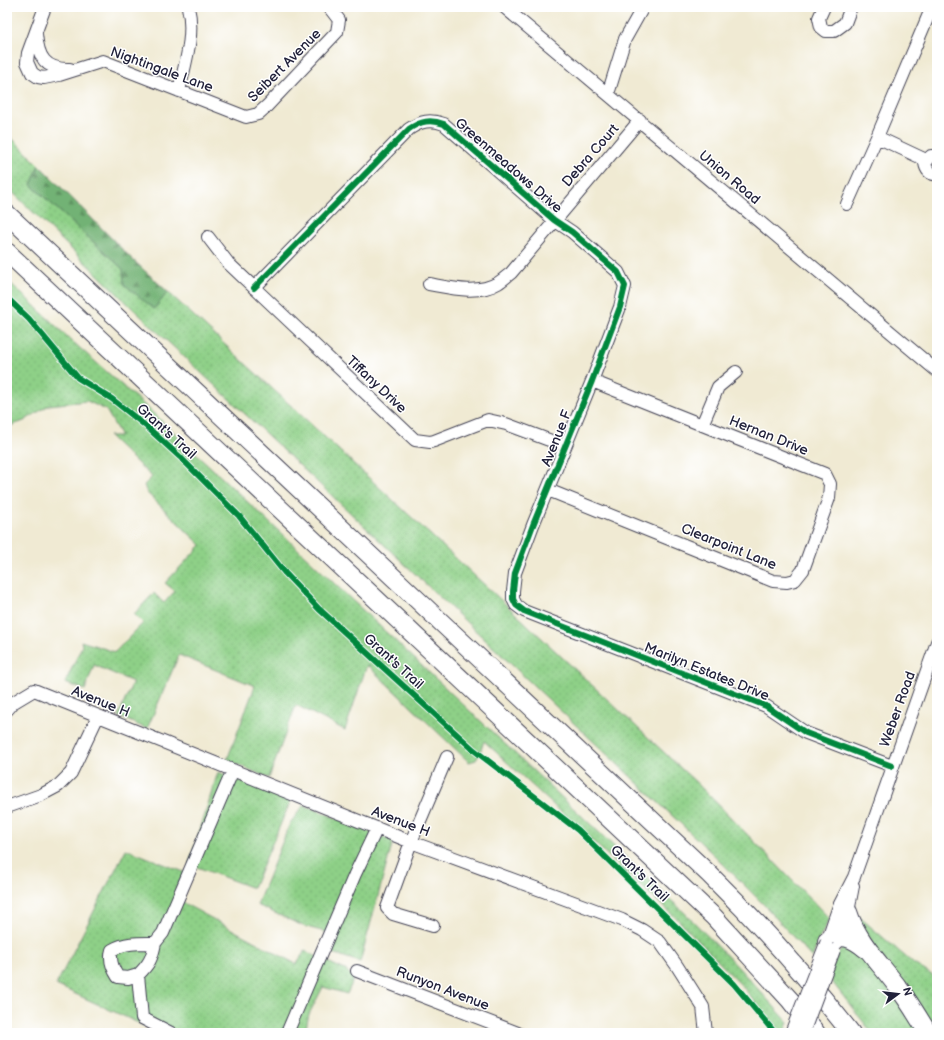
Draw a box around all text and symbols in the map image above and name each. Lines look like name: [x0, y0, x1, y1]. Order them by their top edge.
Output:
street label: Seibert Avenue: [244, 25, 324, 105]
street label: Nightingale Lane: [108, 43, 215, 96]
street label: Greenmeadows Drive: [452, 114, 566, 217]
street label: Debra Court: [558, 120, 623, 190]
street label: Union Road: [696, 147, 764, 208]
street label: Tiffany Drive: [343, 352, 410, 417]
street label: Grant's Trail: [133, 400, 200, 463]
street label: Avenue F: [538, 407, 576, 469]
street label: Hernan Drive: [727, 412, 811, 459]
street label: Clearpoint Lane: [679, 520, 779, 573]
street label: Grant's Trail: [360, 630, 427, 693]
street label: Marilyn Estates Drive: [642, 639, 772, 704]
street label: Weber Road: [876, 669, 919, 749]
street label: Avenue H: [69, 682, 132, 721]
street label: Avenue H: [369, 803, 432, 840]
street label: Grant's Trail: [607, 841, 672, 905]
street label: Runyon Avenue: [394, 963, 492, 1014]
north arrow: [878, 974, 918, 1014]
text: N: [900, 986, 915, 997]

